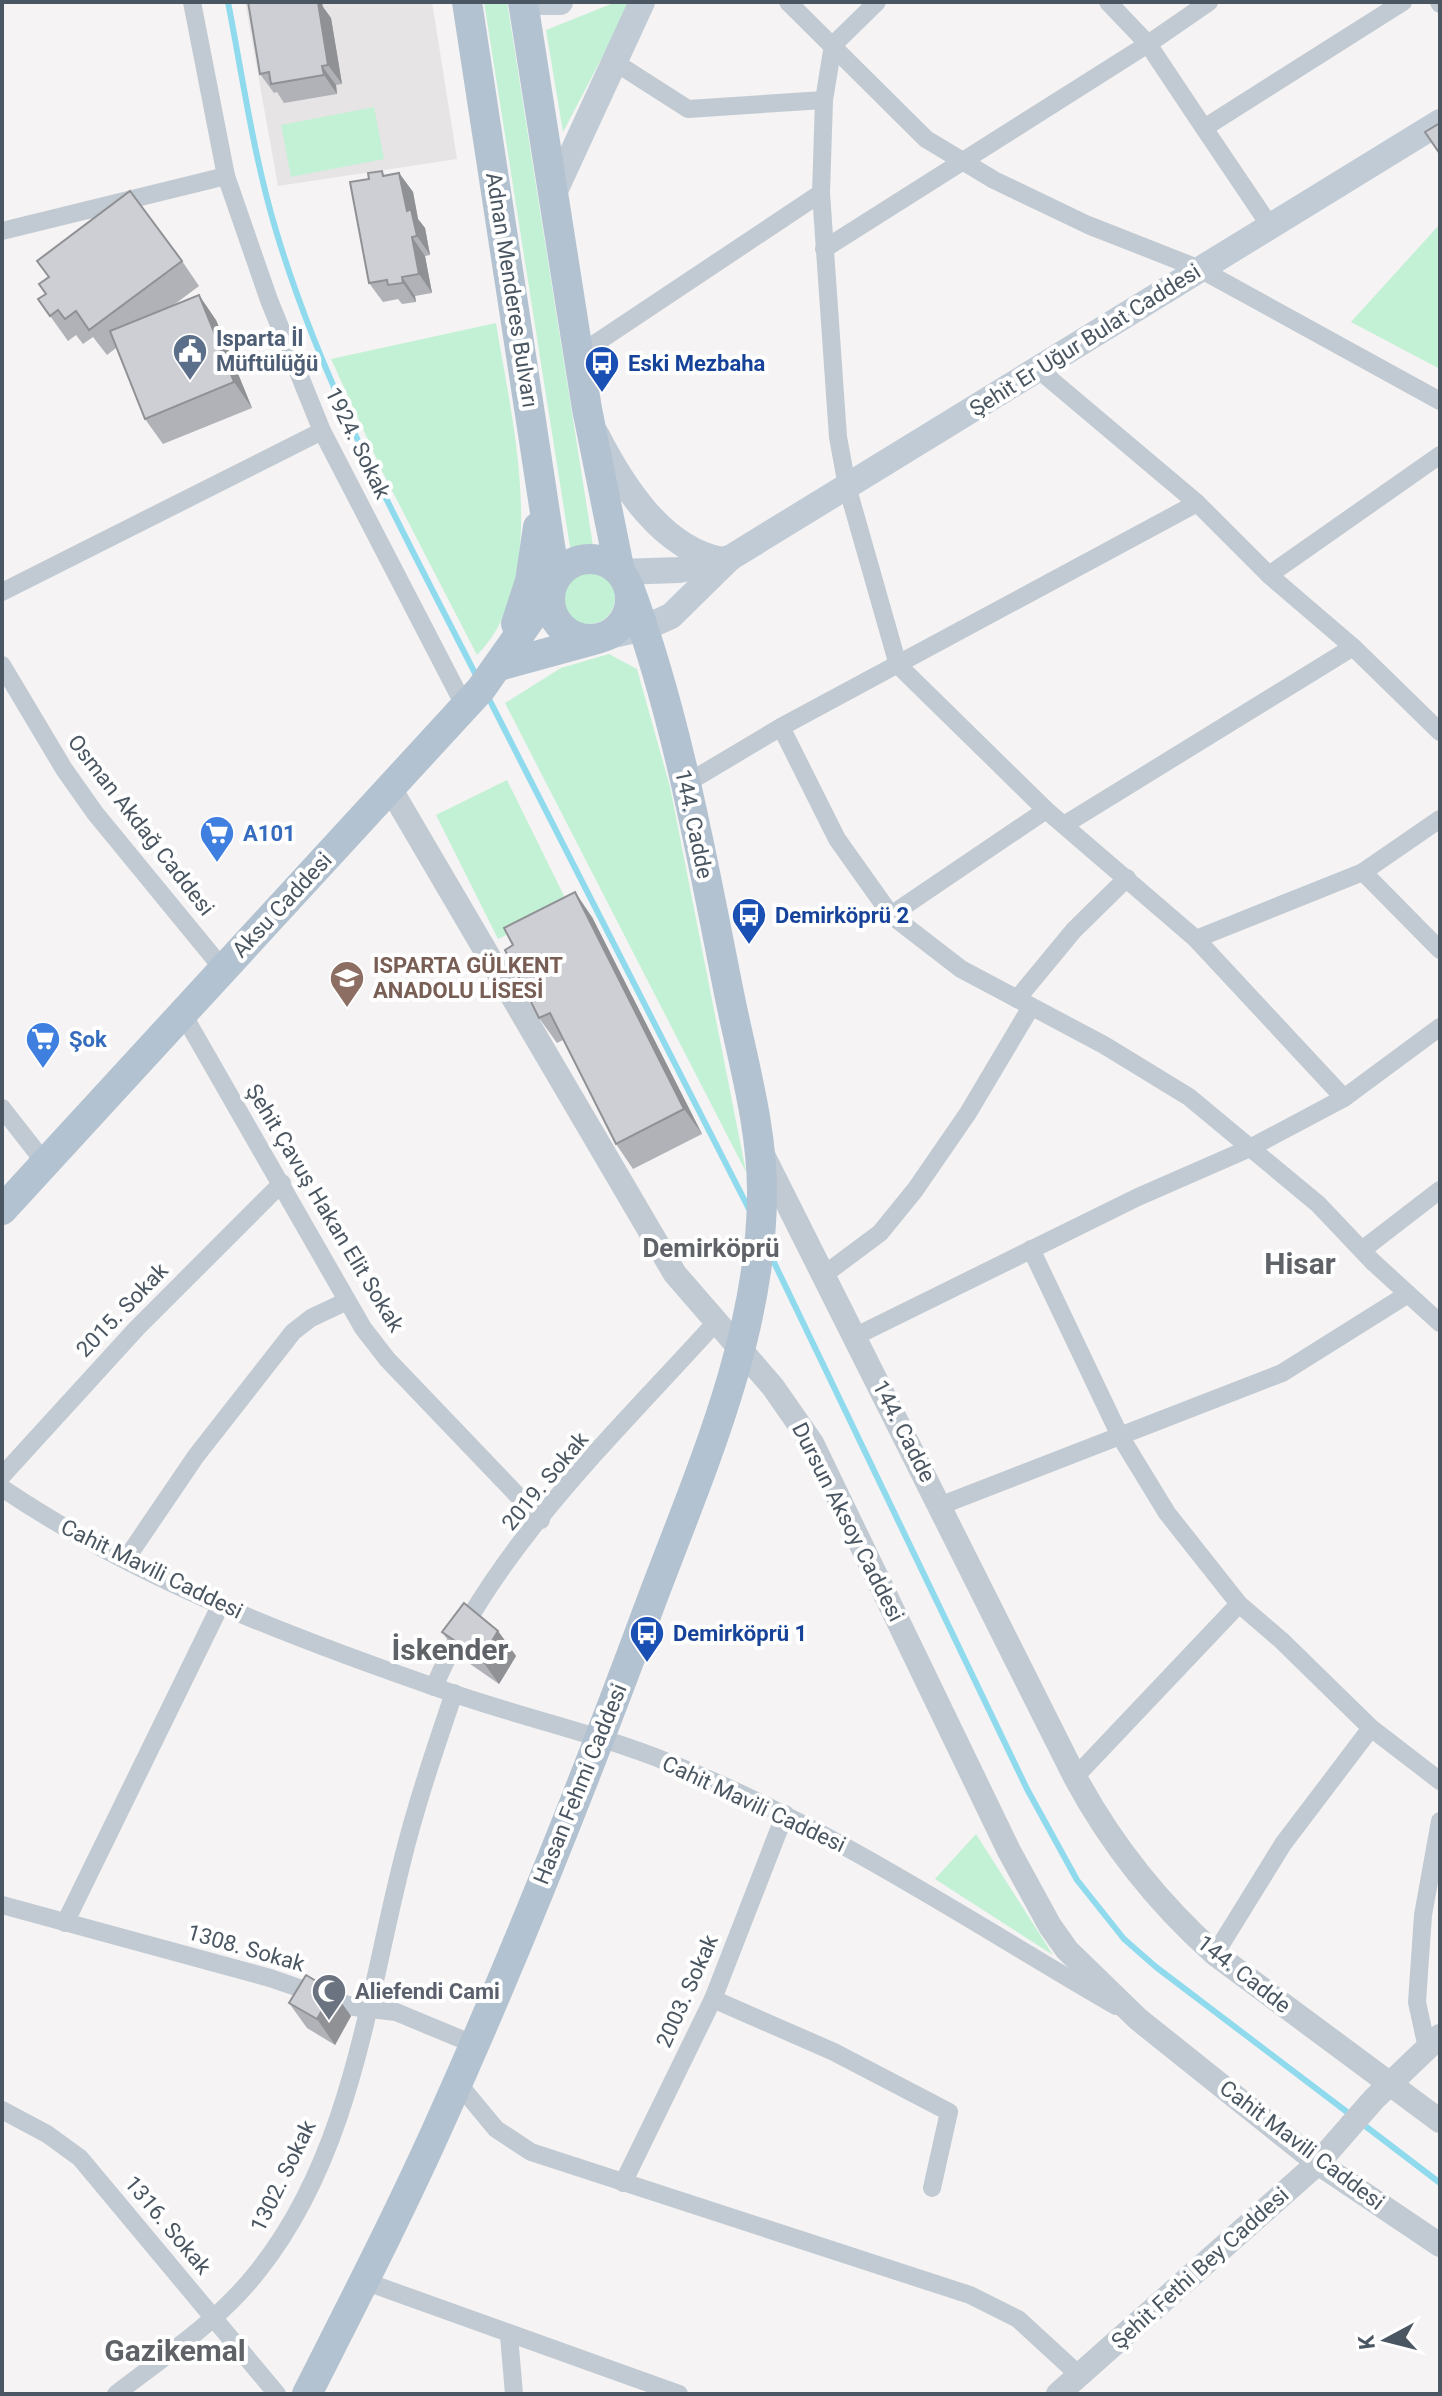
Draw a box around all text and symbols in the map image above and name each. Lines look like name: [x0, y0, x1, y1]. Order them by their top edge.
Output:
street label: Adnan Menderes Bulvarı: [481, 171, 543, 409]
street label: Şehit Er Uğur Bulat Caddesi: [965, 259, 1205, 421]
place label: Isparta İl Müftülüğü: [216, 326, 318, 376]
public building icon: Isparta İl Müftülüğü: [171, 332, 209, 382]
bus stop icon: Eski Mezbaha: [583, 344, 621, 394]
place label: Eski Mezbaha: [628, 351, 766, 376]
street label: 1924. Sokak: [320, 383, 396, 503]
street label: Osman Akdağ Caddesi: [63, 730, 219, 920]
street label: 144. Cadde: [670, 767, 718, 881]
supermarket icon: A101: [198, 814, 236, 864]
place label: A101: [243, 821, 296, 846]
street label: Aksu Caddesi: [227, 848, 337, 962]
bus stop icon: Demirköprü 2: [730, 896, 768, 946]
place label: Demirköprü 2: [775, 903, 909, 928]
place label: ISPARTA GÜLKENT ANADOLU LİSESİ: [373, 953, 563, 1003]
school or university icon: ISPARTA GÜLKENT ANADOLU LİSESİ: [328, 959, 366, 1009]
supermarket icon: Şok: [24, 1020, 62, 1070]
place label: Şok: [69, 1027, 107, 1052]
street label: Şehit Çavuş Hakan Elit Sokak: [241, 1080, 409, 1337]
district label: Demirköprü: [642, 1233, 780, 1263]
district label: Hisar: [1264, 1246, 1336, 1281]
street label: 2015. Sokak: [71, 1257, 173, 1362]
street label: 144. Cadde: [868, 1376, 940, 1486]
street label: Dursun Aksoy Caddesi: [787, 1418, 909, 1626]
street label: 2019. Sokak: [497, 1426, 594, 1535]
street label: Cahit Mavili Caddesi: [57, 1514, 247, 1624]
bus stop icon: Demirköprü 1: [628, 1614, 666, 1664]
place label: Demirköprü 1: [673, 1621, 807, 1646]
district label: İskender: [391, 1632, 509, 1667]
street label: Hasan Fehmi Caddesi: [528, 1680, 632, 1888]
street label: Cahit Mavili Caddesi: [659, 1751, 849, 1857]
street label: 1308. Sokak: [185, 1919, 308, 1977]
street label: 2003. Sokak: [651, 1930, 723, 2051]
street label: 144. Cadde: [1193, 1930, 1295, 2018]
mosque icon: Aliefendi Cami: [310, 1972, 348, 2022]
place label: Aliefendi Cami: [355, 1979, 500, 2004]
street label: Cahit Mavili Caddesi: [1215, 2075, 1389, 2215]
street label: 1302. Sokak: [245, 2116, 321, 2236]
street label: 1316. Sokak: [120, 2171, 217, 2280]
street label: Şehit Fethi Bey Caddesi: [1106, 2182, 1294, 2354]
north arrow: [1346, 2300, 1426, 2380]
district label: Gazikemal: [104, 2333, 246, 2368]
text: K: [1353, 2333, 1380, 2351]

